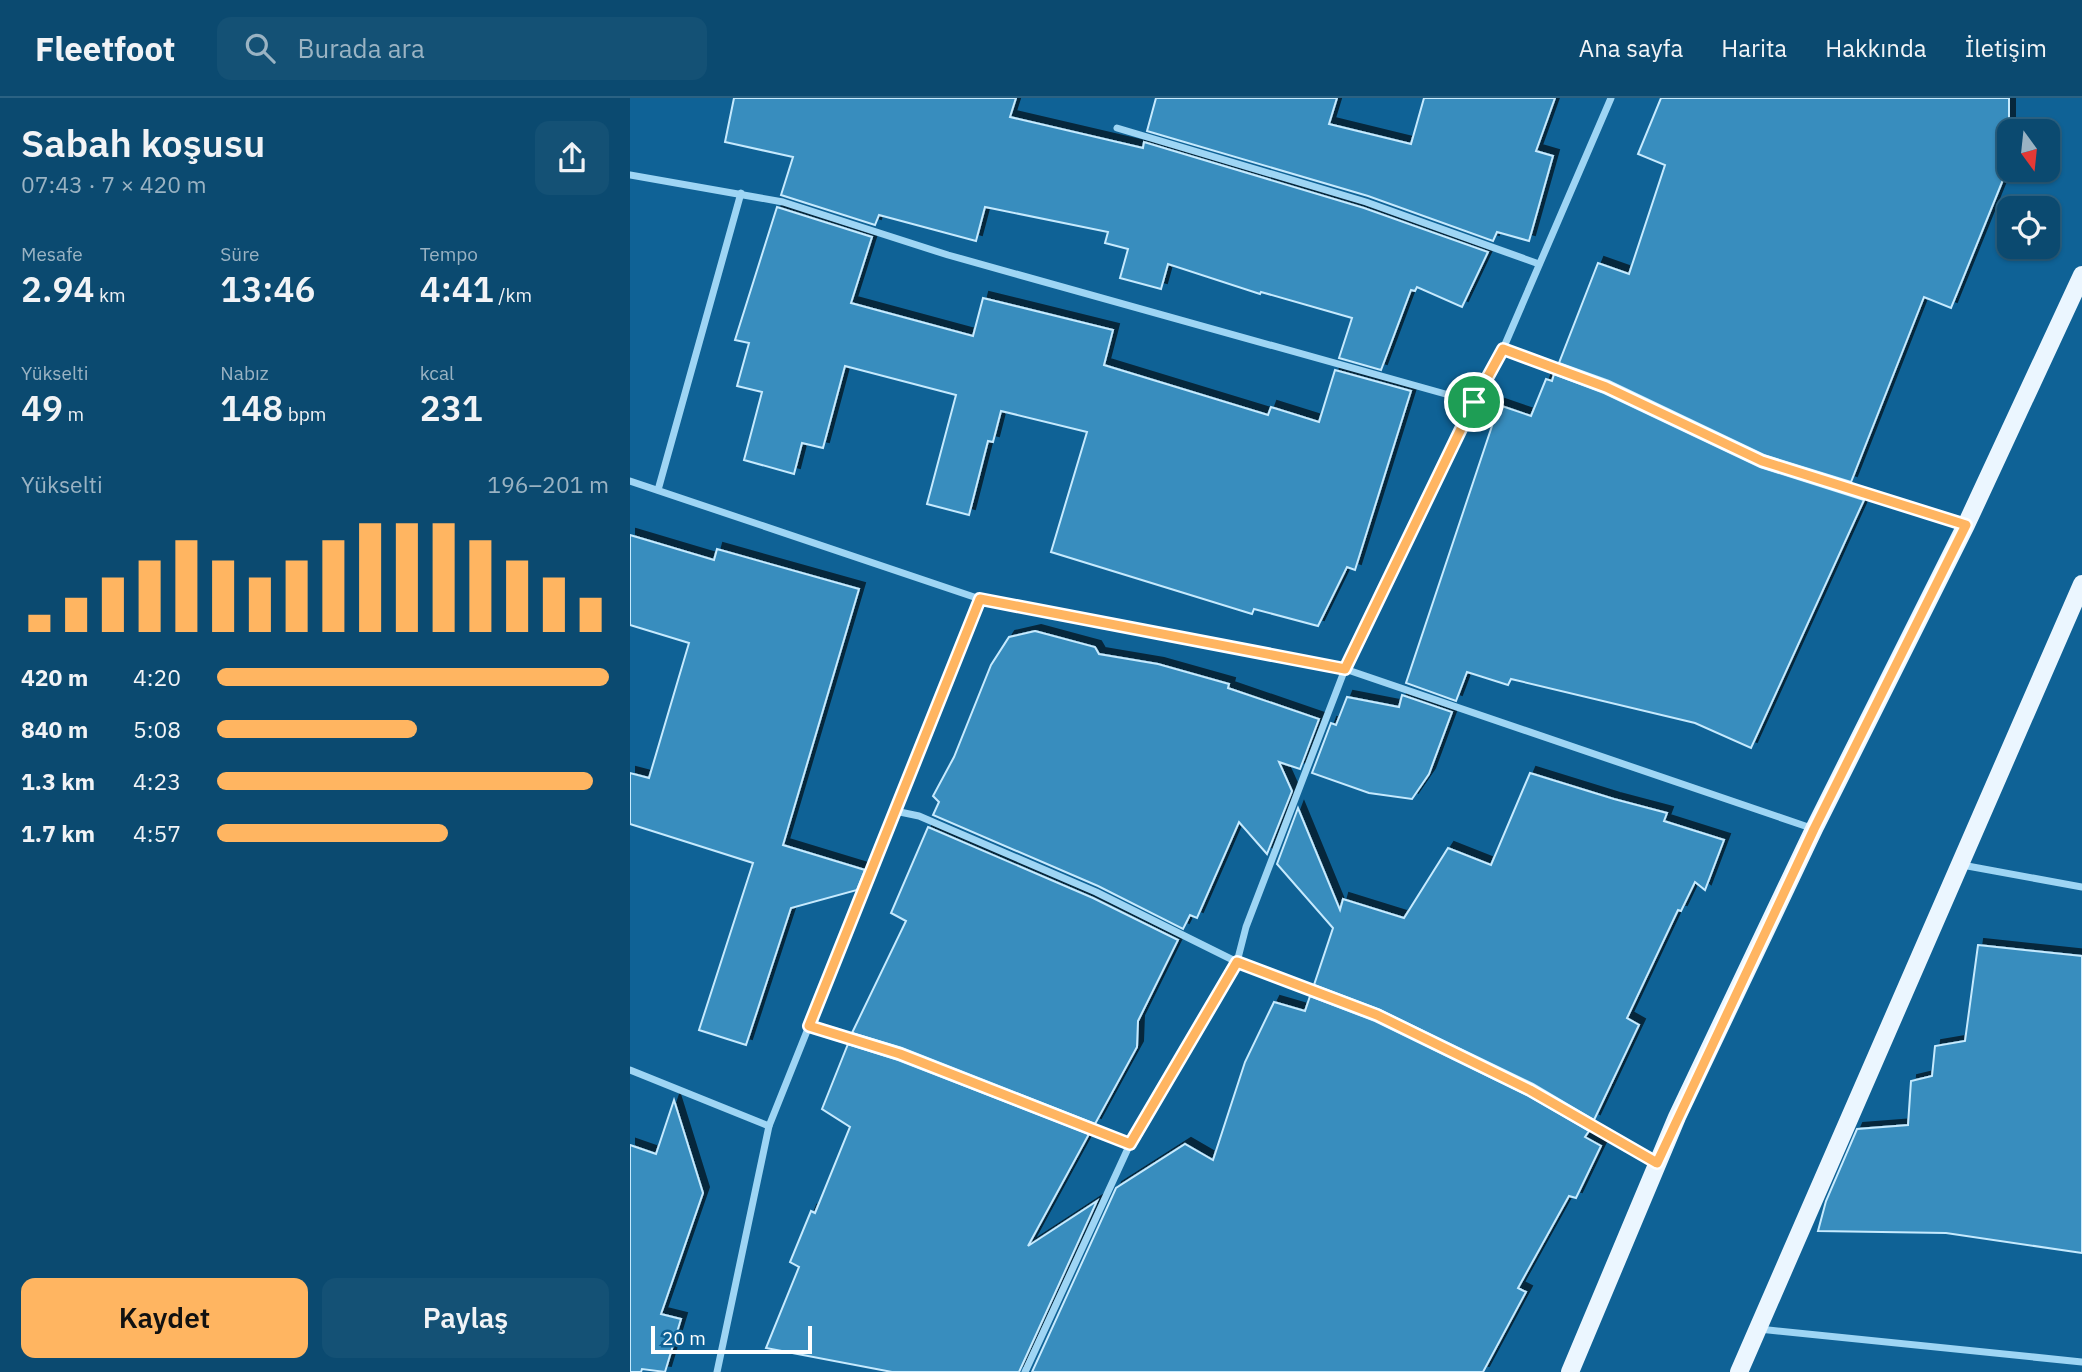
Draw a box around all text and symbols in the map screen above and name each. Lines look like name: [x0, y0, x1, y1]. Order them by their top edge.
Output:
search box: [217, 17, 707, 80]
text: Fleetfoot: [35, 27, 175, 70]
icon: search: [241, 29, 279, 67]
text: Burada ara: [297, 31, 425, 65]
text: Ana sayfa: [1579, 32, 1683, 64]
text: Harita: [1721, 32, 1787, 64]
text: Hakkında: [1825, 32, 1927, 64]
text: İletişim: [1965, 32, 2047, 64]
text: Sabah koşusu: [21, 118, 265, 167]
north arrow: [1997, 119, 2060, 182]
map controls: [1997, 119, 2060, 259]
button: share: [535, 121, 609, 195]
text: 07:43 · 7 × 420 m: [21, 169, 207, 199]
button: locate: [1997, 196, 2060, 259]
text: Mesafe: [21, 242, 83, 266]
text: Süre: [220, 242, 259, 266]
text: Tempo: [420, 242, 478, 266]
text: 2.94: [21, 266, 94, 312]
text: 13:46: [220, 266, 316, 312]
text: 4:41: [420, 266, 494, 312]
text: km: [94, 283, 126, 307]
text: /km: [494, 283, 532, 307]
text: Yükselti: [21, 361, 89, 385]
text: Nabız: [220, 361, 269, 385]
text: kcal: [420, 361, 454, 385]
pin: [1444, 372, 1504, 432]
icon: arrive: [1455, 383, 1493, 421]
text: 49: [21, 385, 63, 431]
text: 148: [220, 385, 283, 431]
text: 231: [420, 385, 483, 431]
text: m: [63, 402, 84, 426]
text: bpm: [283, 402, 326, 426]
text: Yükselti: [21, 469, 103, 499]
text: 196–201 m: [487, 469, 609, 499]
text: 420 m: [21, 662, 88, 692]
text: 4:20: [133, 662, 181, 692]
text: 840 m: [21, 714, 88, 744]
text: 5:08: [133, 714, 181, 744]
text: 1.3 km: [21, 766, 95, 796]
text: 4:23: [133, 766, 181, 796]
text: 1.7 km: [21, 818, 95, 848]
text: 4:57: [133, 818, 181, 848]
button: Kaydet: [21, 1278, 308, 1358]
button: Paylaş: [322, 1278, 609, 1358]
scale bar: [651, 1323, 812, 1355]
text: 20 m: [662, 1326, 706, 1350]

